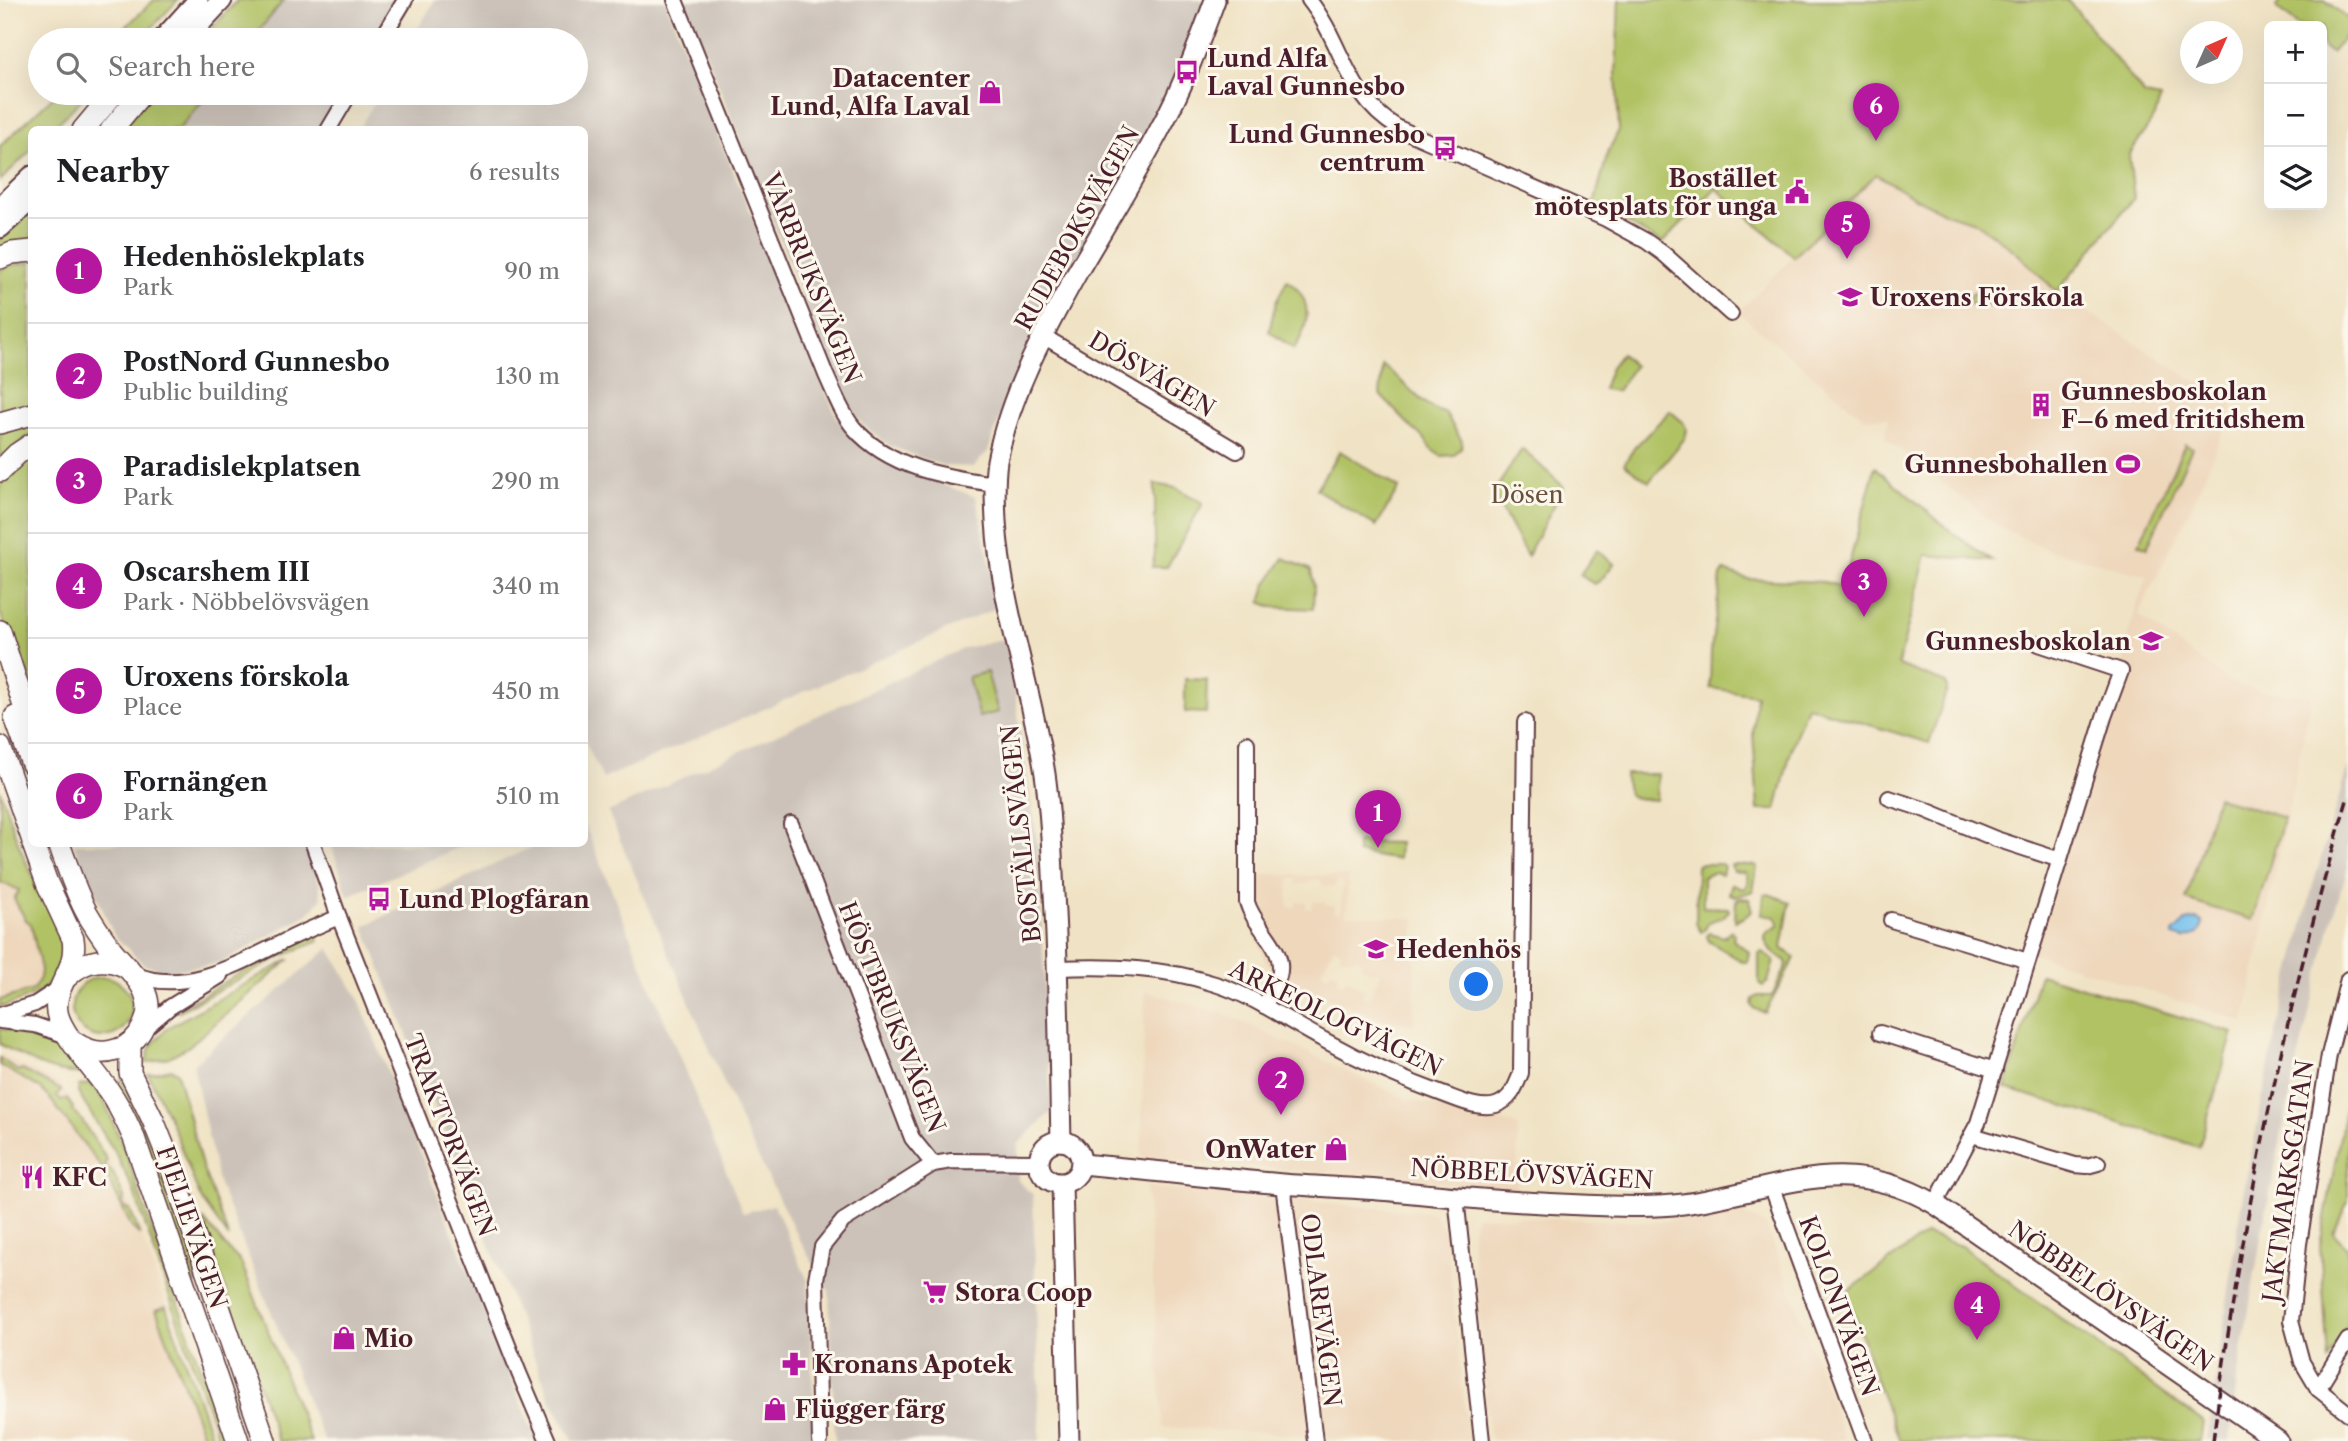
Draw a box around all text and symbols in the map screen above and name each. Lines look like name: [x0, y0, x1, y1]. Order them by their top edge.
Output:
north arrow: [2180, 21, 2243, 84]
map controls: [2264, 21, 2327, 210]
button: +: [2264, 21, 2327, 84]
search box: [28, 28, 588, 105]
place label: Lund Alfa Laval Gunnesbo: [1207, 44, 1405, 101]
icon: search: [52, 48, 90, 86]
text: Search here: [108, 51, 255, 83]
bus stop icon: Lund Alfa Laval Gunnesbo: [1173, 58, 1201, 86]
place label: Datacenter Lund, Alfa Laval: [770, 64, 970, 121]
shop icon: Datacenter Lund, Alfa Laval: [976, 78, 1004, 106]
pin: 6: [1853, 83, 1899, 141]
button: −: [2264, 84, 2327, 147]
place label: Lund Gunnesbo centrum: [1229, 120, 1425, 177]
street label: RUDEBOKSVÄGEN: [1009, 121, 1145, 335]
bus stop icon: Lund Gunnesbo centrum: [1431, 134, 1459, 162]
button: layers: [2264, 147, 2327, 210]
text: Nearby: [56, 153, 169, 190]
text: 6 results: [469, 158, 560, 186]
place label: Bostället mötesplats för unga: [1534, 164, 1778, 221]
street label: VÅRBRUKSVÄGEN: [756, 168, 867, 388]
public building icon: Bostället mötesplats för unga: [1783, 178, 1811, 206]
pin: 5: [1824, 201, 1870, 259]
text: Hedenhöslekplats: [123, 241, 365, 273]
text: 1: [74, 257, 84, 285]
text: 90 m: [504, 257, 560, 285]
text: Park: [123, 273, 173, 301]
school or university icon: Uroxens Förskola: [1836, 283, 1864, 311]
place label: Uroxens Förskola: [1870, 283, 2085, 312]
street label: DÖSVÄGEN: [1084, 325, 1220, 423]
text: PostNord Gunnesbo: [123, 346, 390, 378]
text: 2: [72, 362, 86, 390]
text: 130 m: [496, 362, 560, 390]
place label: Gunnesboskolan F–6 med fritidshem: [2061, 377, 2305, 434]
text: Public building: [123, 378, 288, 406]
building icon: Gunnesboskolan F–6 med fritidshem: [2027, 391, 2055, 419]
place label: Gunnesbohallen: [1904, 450, 2109, 479]
sports icon: Gunnesbohallen: [2114, 450, 2142, 478]
text: Paradislekplatsen: [123, 451, 361, 483]
text: 3: [73, 467, 86, 495]
text: 290 m: [491, 467, 560, 495]
park label: Dösen: [1490, 480, 1564, 509]
text: Park: [123, 483, 173, 511]
text: Oscarshem III: [123, 556, 310, 588]
pin: 3: [1841, 559, 1887, 617]
text: 4: [72, 572, 86, 600]
text: 340 m: [492, 572, 560, 600]
text: Park · Nöbbelövsvägen: [123, 588, 370, 616]
place label: Gunnesboskolan: [1925, 627, 2132, 656]
school or university icon: Gunnesboskolan: [2137, 627, 2165, 655]
text: Uroxens förskola: [123, 661, 349, 693]
text: 5: [73, 677, 85, 705]
text: 450 m: [492, 677, 560, 705]
text: Place: [123, 693, 182, 721]
street label: BOSTÄLLSVÄGEN: [995, 724, 1047, 944]
text: Fornängen: [123, 766, 268, 798]
text: 6: [72, 782, 86, 810]
text: 510 m: [496, 782, 560, 810]
pin: 1: [1355, 790, 1401, 848]
text: Park: [123, 798, 173, 826]
bus stop icon: Lund Plogfåran: [365, 885, 393, 913]
place label: Lund Plogfåran: [399, 885, 590, 914]
street label: HÖSTBRUKSVÄGEN: [832, 897, 952, 1137]
school or university icon: Hedenhös: [1362, 935, 1390, 963]
place label: Hedenhös: [1396, 935, 1521, 964]
street label: ARKEOLOGVÄGEN: [1224, 953, 1447, 1082]
your location: [1459, 967, 1493, 1001]
street label: TRAKTORVÄGEN: [398, 1030, 502, 1240]
pin: 2: [1258, 1057, 1304, 1115]
street label: JAKTMARKSGATAN: [2256, 1058, 2319, 1308]
place label: OnWater: [1205, 1135, 1316, 1164]
shop icon: OnWater: [1322, 1135, 1350, 1163]
street label: FJELIEVÄGEN: [151, 1142, 233, 1312]
street label: NÖBBELÖVSVÄGEN: [1410, 1153, 1654, 1195]
restaurant icon: KFC: [18, 1163, 46, 1191]
place label: KFC: [52, 1163, 107, 1192]
street label: ODLAREVÄGEN: [1295, 1212, 1347, 1408]
street label: KOLONIVÄGEN: [1793, 1212, 1885, 1400]
street label: NÖBBELÖVSVÄGEN: [2003, 1214, 2219, 1378]
supermarket icon: Stora Coop: [921, 1278, 949, 1306]
place label: Stora Coop: [955, 1278, 1092, 1307]
pin: 4: [1954, 1282, 2000, 1340]
shop icon: Mio: [330, 1324, 358, 1352]
place label: Mio: [364, 1324, 413, 1353]
pharmacy icon: Kronans Apotek: [780, 1350, 808, 1378]
place label: Kronans Apotek: [814, 1350, 1014, 1379]
shop icon: Flügger färg: [761, 1395, 789, 1423]
place label: Flügger färg: [795, 1395, 946, 1424]

